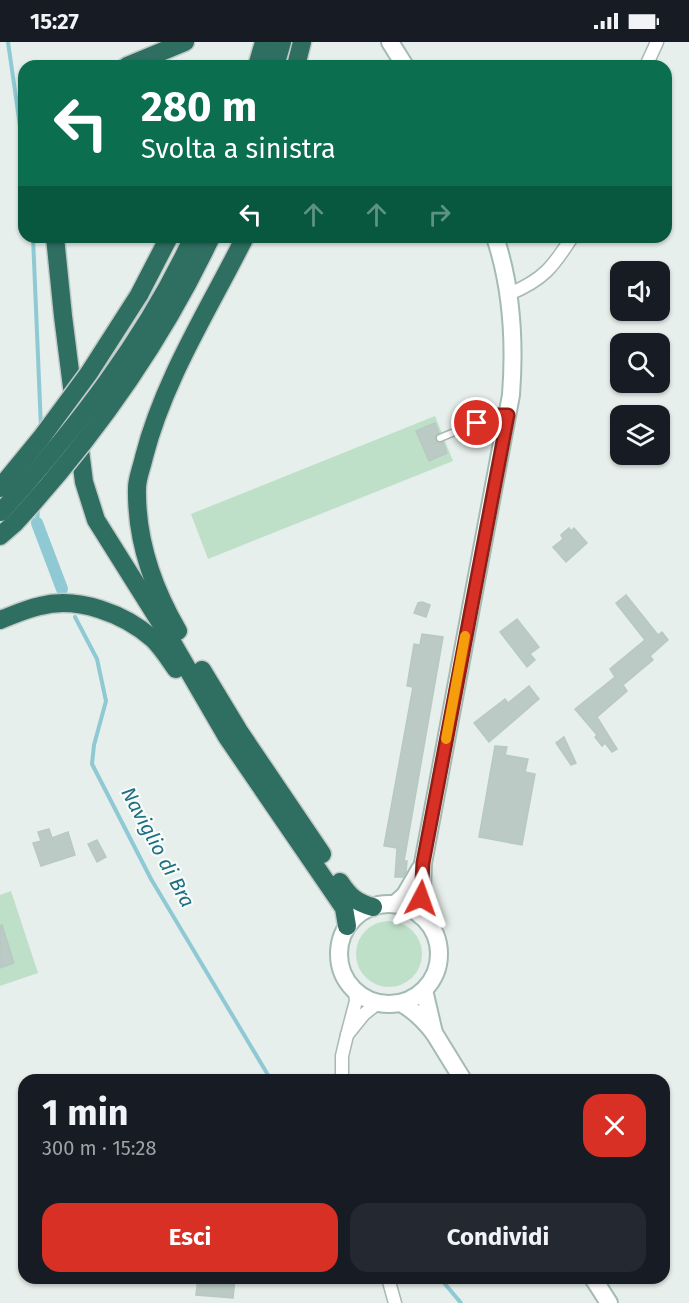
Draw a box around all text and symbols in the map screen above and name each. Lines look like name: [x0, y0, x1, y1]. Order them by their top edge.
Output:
text: 15:27: [30, 8, 79, 35]
text: 280 m: [141, 82, 257, 132]
icon: left: [42, 84, 120, 162]
text: Svolta a sinistra: [141, 133, 336, 165]
icon: left: [234, 198, 267, 231]
icon: ahead: [297, 198, 330, 231]
icon: ahead: [360, 198, 393, 231]
icon: right: [423, 198, 456, 231]
map controls: [610, 261, 670, 465]
button: sound: [610, 261, 670, 321]
button: search: [610, 333, 670, 393]
pin: [451, 397, 502, 448]
button: layers: [610, 405, 670, 465]
icon: arrive: [460, 406, 493, 439]
water label: Naviglio di Bra: [116, 783, 200, 911]
position arrow: [389, 866, 453, 930]
text: 1 min: [42, 1091, 129, 1135]
button: close: [583, 1094, 646, 1157]
text: 300 m · 15:28: [42, 1136, 157, 1160]
button: Esci: [42, 1203, 338, 1272]
button: Condividi: [350, 1203, 646, 1272]

